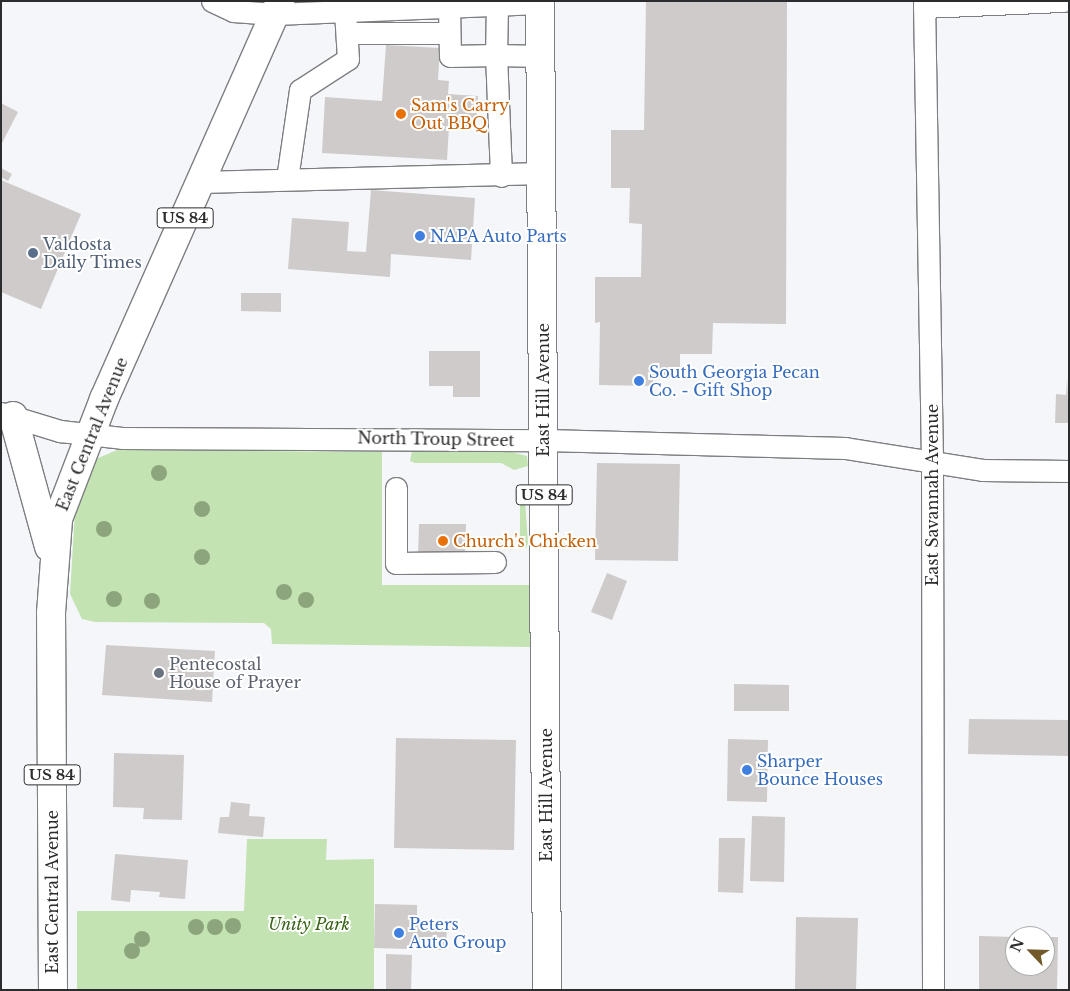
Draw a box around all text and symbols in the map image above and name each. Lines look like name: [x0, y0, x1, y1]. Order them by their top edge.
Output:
place label: Sam's Carry Out BBQ: [411, 95, 509, 133]
marker: Sam's Carry Out BBQ: [395, 108, 407, 120]
road number: US 84: [156, 206, 214, 230]
place label: NAPA Auto Parts: [430, 226, 568, 246]
marker: NAPA Auto Parts: [414, 230, 426, 242]
place label: Valdosta Daily Times: [43, 234, 143, 272]
marker: Valdosta Daily Times: [27, 247, 39, 259]
street label: East Hill Avenue: [533, 323, 553, 457]
street label: East Central Avenue: [52, 354, 132, 514]
place label: South Georgia Pecan Co. - Gift Shop: [649, 362, 820, 400]
marker: South Georgia Pecan Co. - Gift Shop: [633, 375, 645, 387]
street label: East Savannah Avenue: [922, 403, 942, 587]
street label: North Troup Street: [357, 428, 515, 450]
road number: US 84: [515, 482, 573, 508]
place label: Church's Chicken: [453, 531, 597, 551]
marker: Church's Chicken: [437, 535, 449, 547]
place label: Pentecostal House of Prayer: [169, 654, 301, 692]
marker: Pentecostal House of Prayer: [153, 667, 165, 679]
street label: East Hill Avenue: [536, 728, 556, 862]
place label: Sharper Bounce Houses: [757, 751, 883, 789]
road number: US 84: [23, 762, 81, 788]
marker: Sharper Bounce Houses: [741, 764, 753, 776]
street label: East Central Avenue: [42, 810, 62, 974]
park label: Unity Park: [268, 914, 350, 934]
place label: Peters Auto Group: [409, 914, 506, 952]
north arrow: [1005, 926, 1055, 976]
marker: Peters Auto Group: [393, 927, 405, 939]
text: N: [1006, 936, 1028, 955]

